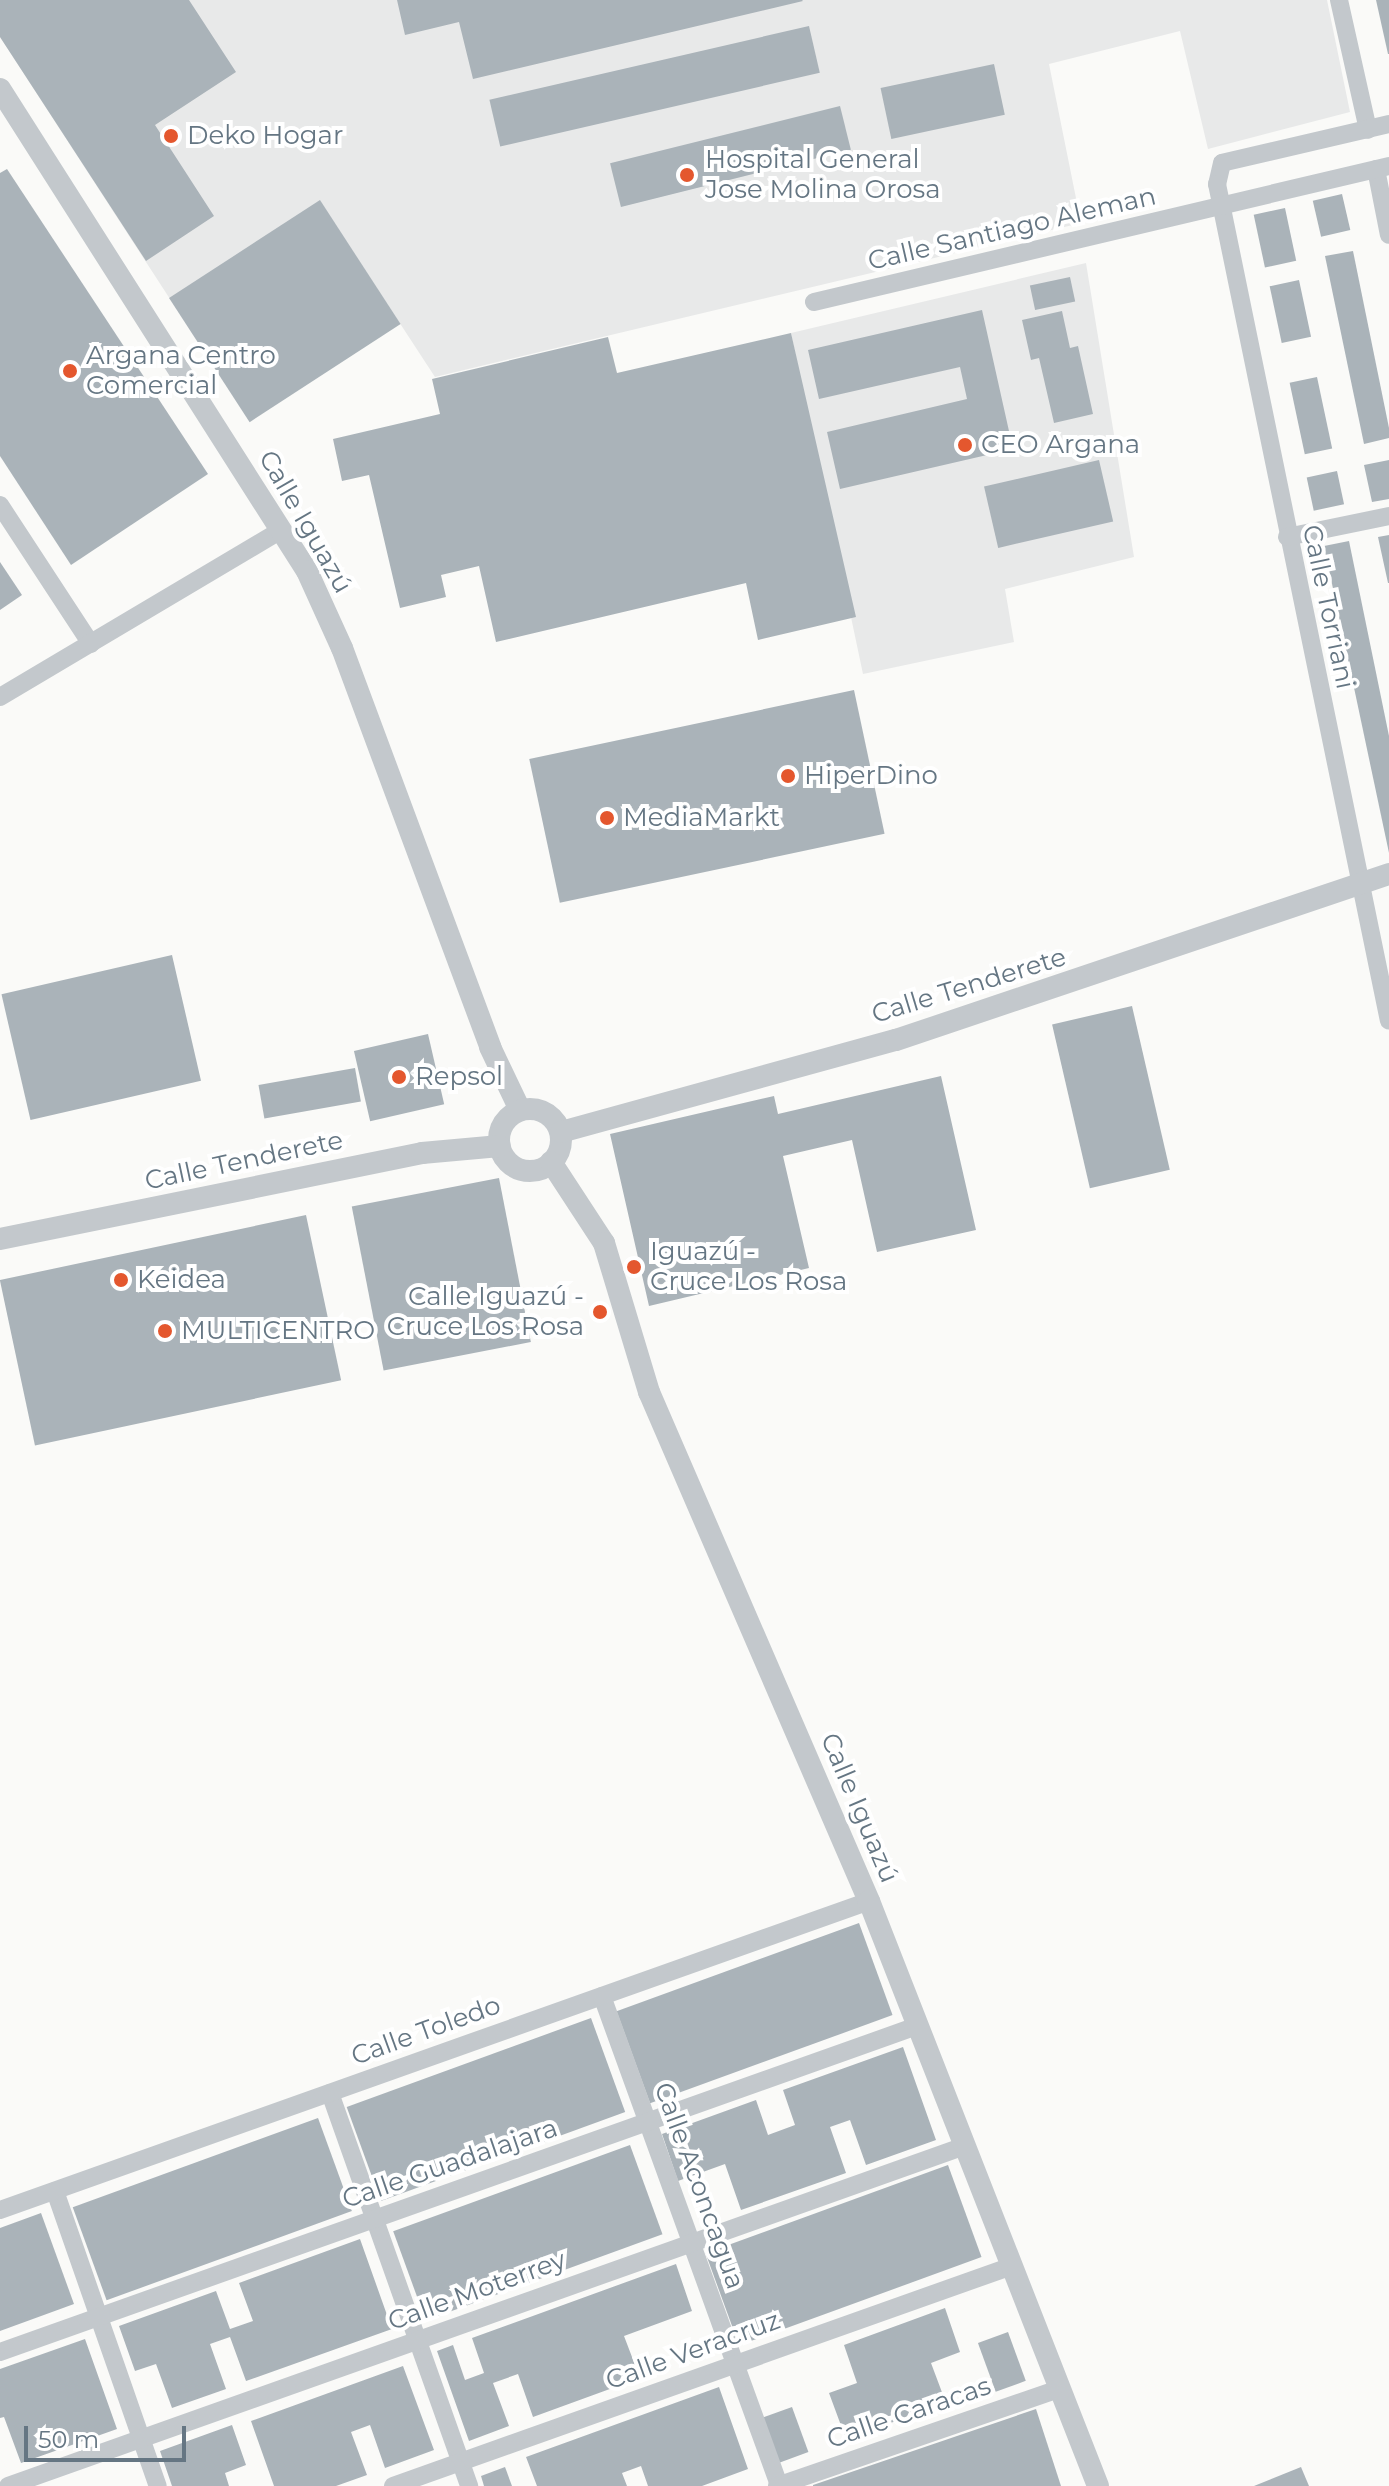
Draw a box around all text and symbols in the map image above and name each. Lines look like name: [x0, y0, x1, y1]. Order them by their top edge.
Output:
place label: Deko Hogar: [187, 120, 343, 152]
marker: Deko Hogar: [162, 127, 180, 145]
place label: Hospital General Jose Molina Orosa: [705, 144, 941, 206]
marker: Hospital General Jose Molina Orosa: [676, 164, 698, 186]
street label: Calle Santiago Aleman: [865, 181, 1159, 277]
place label: Argana Centro Comercial: [86, 340, 276, 402]
marker: Argana Centro Comercial: [61, 362, 79, 380]
place label: CEO Argana: [981, 429, 1140, 461]
marker: CEO Argana: [956, 436, 974, 454]
street label: Calle Iguazú: [252, 445, 358, 599]
street label: Calle Torriani: [1295, 522, 1361, 692]
place label: HiperDino: [804, 760, 938, 792]
marker: HiperDino: [779, 767, 797, 785]
place label: MediaMarkt: [623, 802, 780, 834]
marker: MediaMarkt: [598, 809, 616, 827]
street label: Calle Tenderete: [868, 942, 1070, 1030]
place label: Repsol: [415, 1061, 503, 1093]
marker: Repsol: [390, 1068, 408, 1086]
street label: Calle Tenderete: [142, 1125, 346, 1197]
place label: Iguazú - Cruce Los Rosa: [650, 1236, 847, 1298]
marker: Iguazú - Cruce Los Rosa: [625, 1258, 643, 1276]
place label: Keidea: [137, 1264, 226, 1296]
marker: Keidea: [112, 1271, 130, 1289]
place label: Calle Iguazú - Cruce Los Rosa: [387, 1281, 584, 1342]
marker: Calle Iguazú - Cruce Los Rosa: [591, 1303, 609, 1321]
place label: MULTICENTRO: [181, 1315, 375, 1347]
marker: MULTICENTRO: [156, 1322, 174, 1340]
street label: Calle Iguazú: [814, 1729, 904, 1887]
street label: Calle Toledo: [347, 1990, 505, 2072]
street label: Calle Aconcagua: [647, 2078, 751, 2294]
street label: Calle Guadalajara: [338, 2113, 562, 2215]
street label: Calle Moterrey: [384, 2244, 570, 2338]
street label: Calle Veracruz: [602, 2305, 784, 2397]
street label: Calle Caracas: [823, 2370, 995, 2456]
scale bar: [28, 2410, 190, 2460]
text: 50 m: [38, 2425, 99, 2454]

